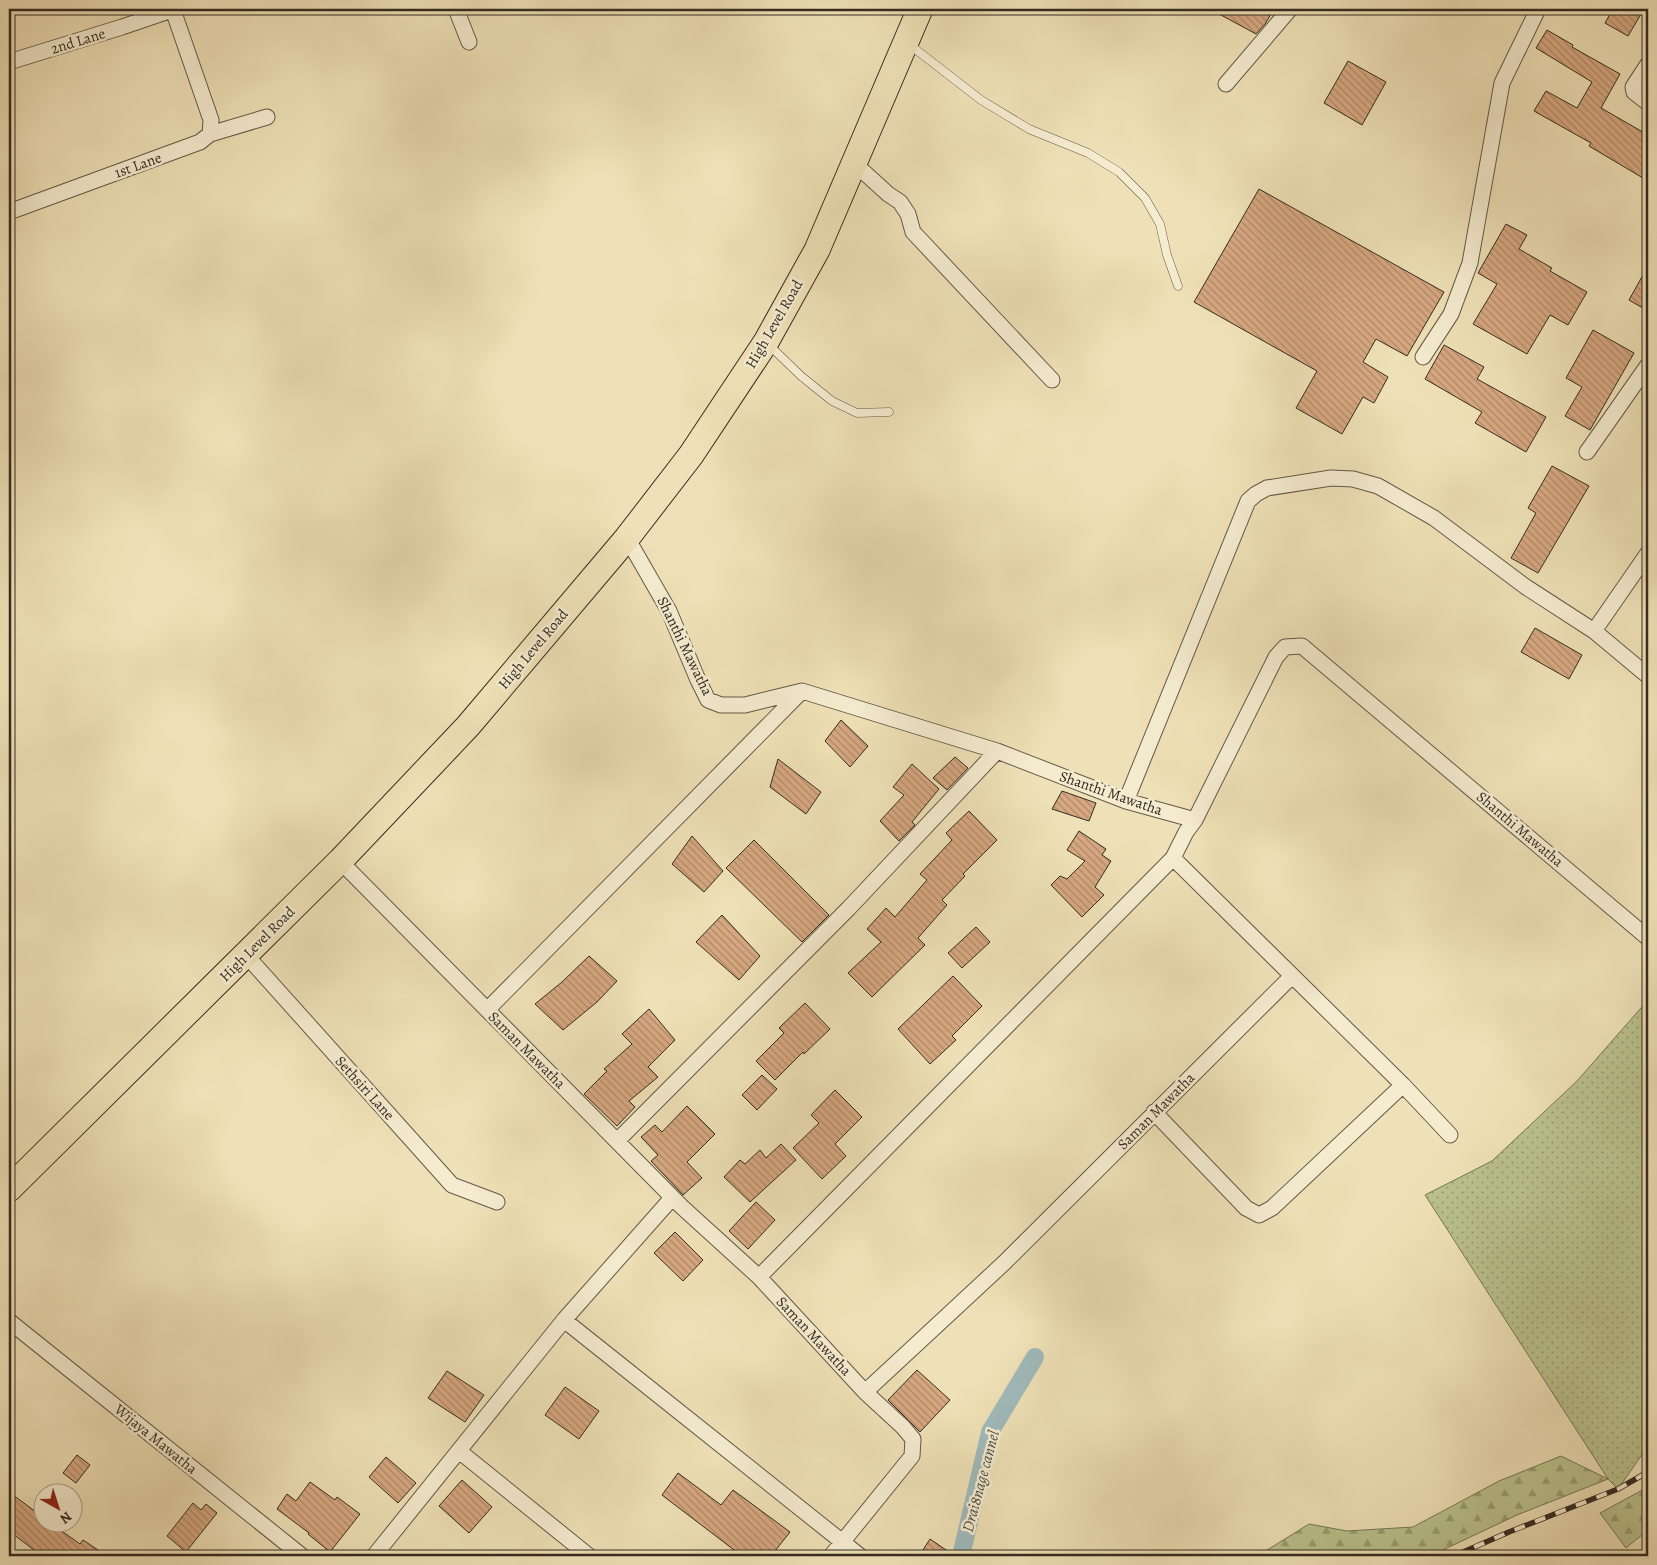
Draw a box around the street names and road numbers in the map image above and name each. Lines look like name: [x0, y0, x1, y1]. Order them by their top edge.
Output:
street label: 2nd Lane: [48, 23, 108, 59]
street label: 1st Lane: [112, 147, 165, 183]
street label: High Level Road: [741, 275, 808, 372]
street label: Shanthi Mawatha: [652, 593, 718, 699]
street label: High Level Road: [493, 604, 573, 693]
street label: Shanthi Mawatha: [1057, 766, 1165, 820]
street label: Shanthi Mawatha: [1472, 787, 1568, 871]
street label: High Level Road: [215, 901, 300, 986]
street label: Saman Mawatha: [484, 1007, 570, 1093]
street label: Sethsiri Lane: [331, 1052, 399, 1125]
street label: Saman Mawatha: [1113, 1068, 1199, 1154]
street label: Saman Mawatha: [772, 1292, 856, 1380]
street label: Wijaya Mawatha: [110, 1399, 202, 1479]

